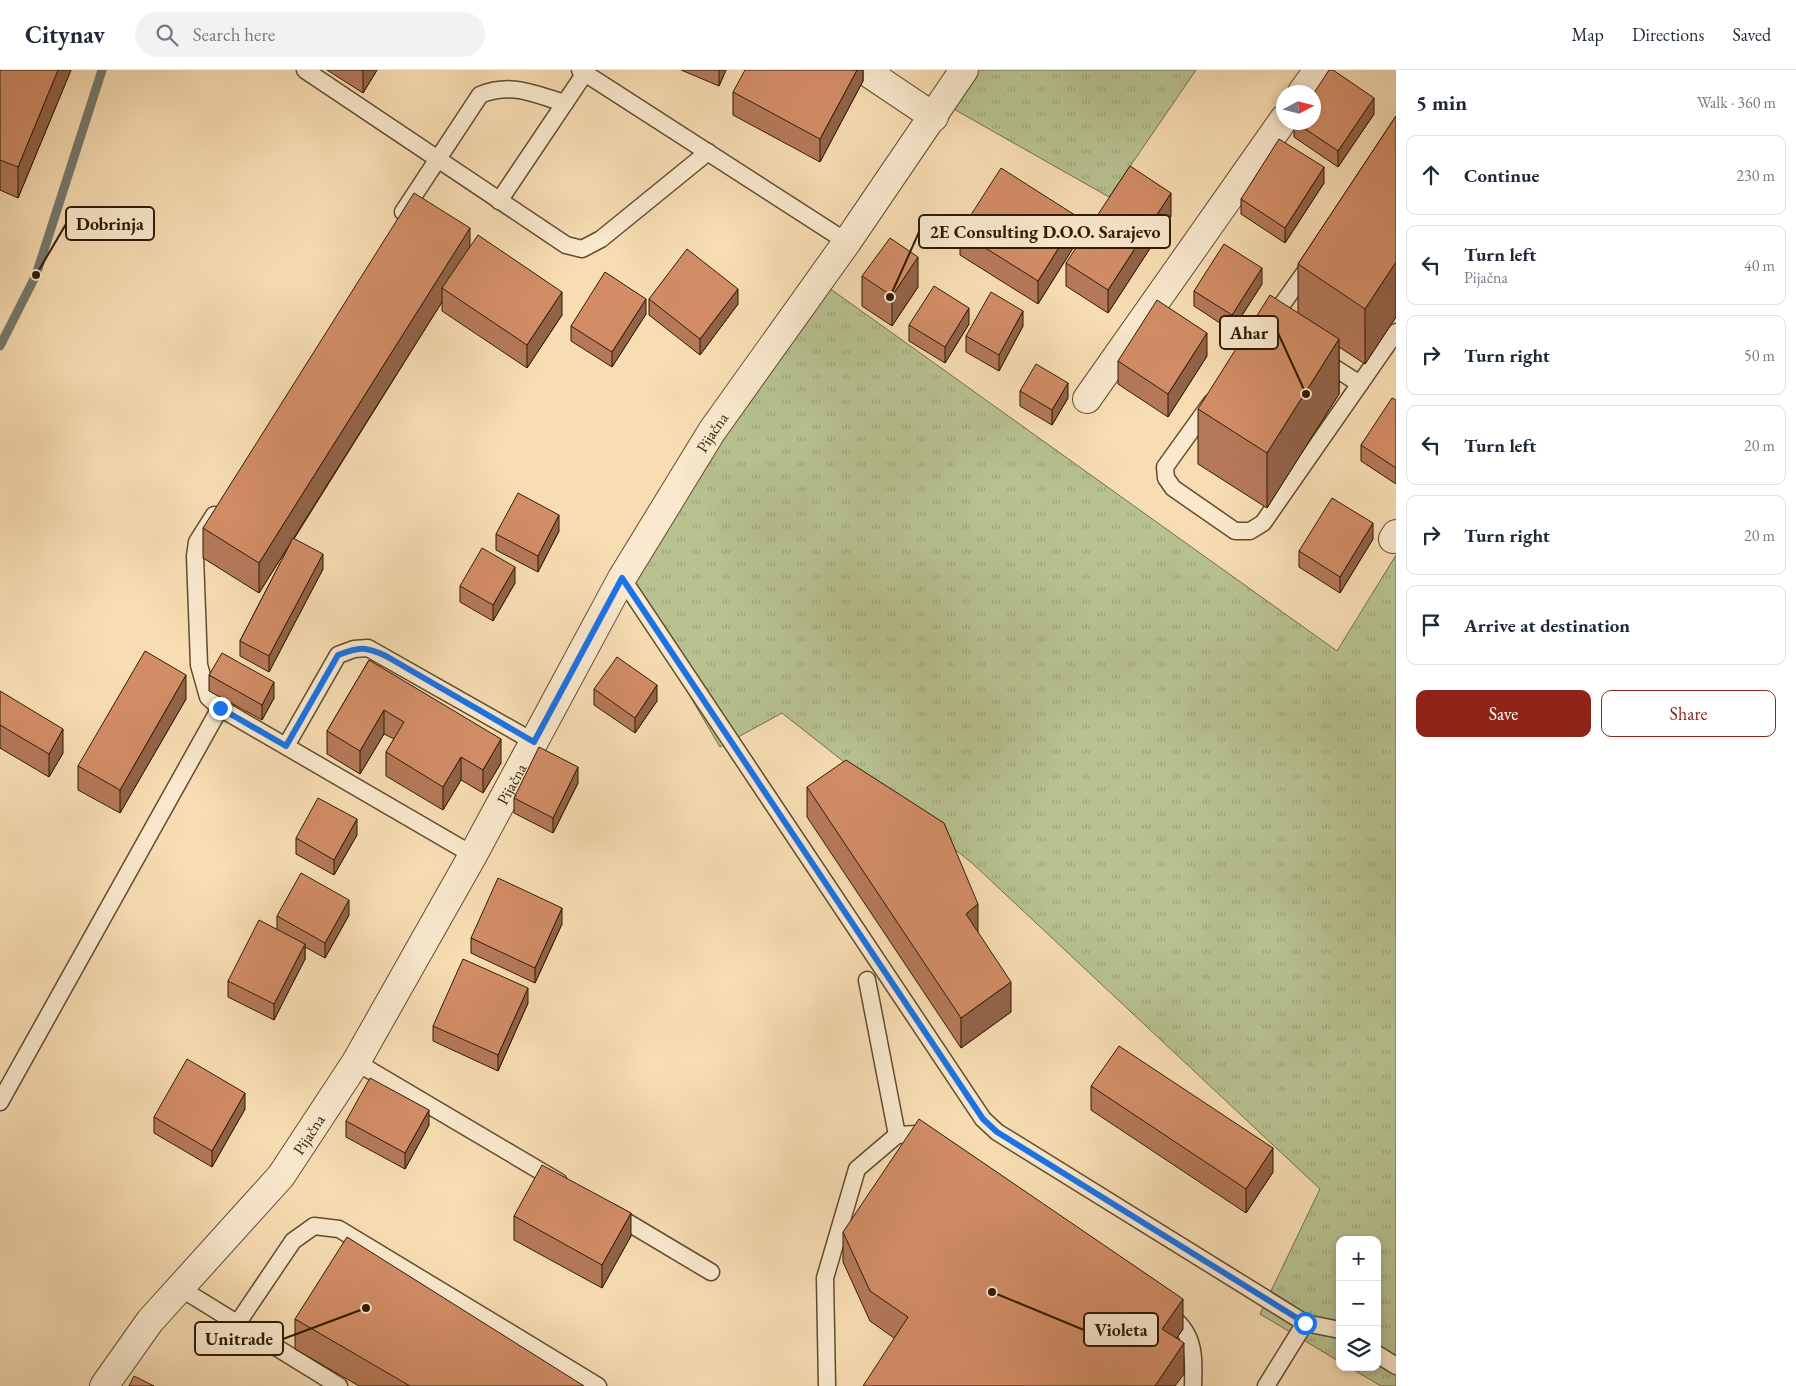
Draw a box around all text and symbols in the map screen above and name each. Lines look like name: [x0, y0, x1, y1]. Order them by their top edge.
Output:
search box: [135, 12, 485, 57]
text: Citynav: [25, 19, 105, 50]
icon: search: [153, 21, 181, 49]
text: Search here: [193, 22, 275, 47]
text: Map: [1572, 23, 1604, 46]
text: Directions: [1632, 23, 1704, 46]
text: Saved: [1732, 23, 1771, 46]
north arrow: [1276, 85, 1321, 130]
text: 5 min: [1416, 89, 1467, 116]
text: Walk · 360 m: [1697, 92, 1776, 113]
icon: ahead: [1417, 161, 1445, 189]
text: Continue: [1464, 163, 1539, 188]
text: 230 m: [1736, 165, 1775, 186]
callout: Dobrinja: [66, 207, 154, 240]
text: Dobrinja: [76, 212, 144, 235]
callout: 2E Consulting D.O.O. Sarajevo: [919, 215, 1170, 248]
text: 2E Consulting D.O.O. Sarajevo: [930, 220, 1160, 243]
text: Turn left: [1464, 242, 1536, 267]
icon: left: [1417, 251, 1445, 279]
text: 40 m: [1744, 255, 1775, 276]
text: Pijačna: [1464, 267, 1508, 288]
callout: Ahar: [1220, 316, 1278, 349]
text: Ahar: [1229, 321, 1269, 344]
icon: right: [1417, 341, 1445, 369]
text: Turn right: [1464, 343, 1550, 368]
text: 50 m: [1744, 345, 1775, 366]
street label: Pijačna: [691, 408, 733, 456]
icon: left: [1417, 431, 1445, 459]
text: Turn left: [1464, 433, 1536, 458]
text: 20 m: [1744, 435, 1775, 456]
icon: right: [1417, 521, 1445, 549]
text: Turn right: [1464, 523, 1550, 548]
text: 20 m: [1744, 525, 1775, 546]
icon: arrive: [1417, 611, 1445, 639]
text: Arrive at destination: [1464, 613, 1630, 638]
button: Save: [1416, 690, 1591, 737]
button: Share: [1601, 690, 1776, 737]
route end: [209, 697, 232, 720]
street label: Pijačna: [492, 759, 532, 808]
street label: Pijačna: [288, 1110, 330, 1159]
map controls: [1336, 1236, 1381, 1371]
button: +: [1336, 1236, 1381, 1281]
button: −: [1336, 1281, 1381, 1326]
route start: [1294, 1312, 1317, 1335]
callout: Violeta: [1084, 1313, 1158, 1346]
text: Violeta: [1094, 1318, 1148, 1341]
callout: Unitrade: [195, 1322, 283, 1355]
button: layers: [1336, 1326, 1381, 1371]
text: Unitrade: [205, 1327, 273, 1350]

